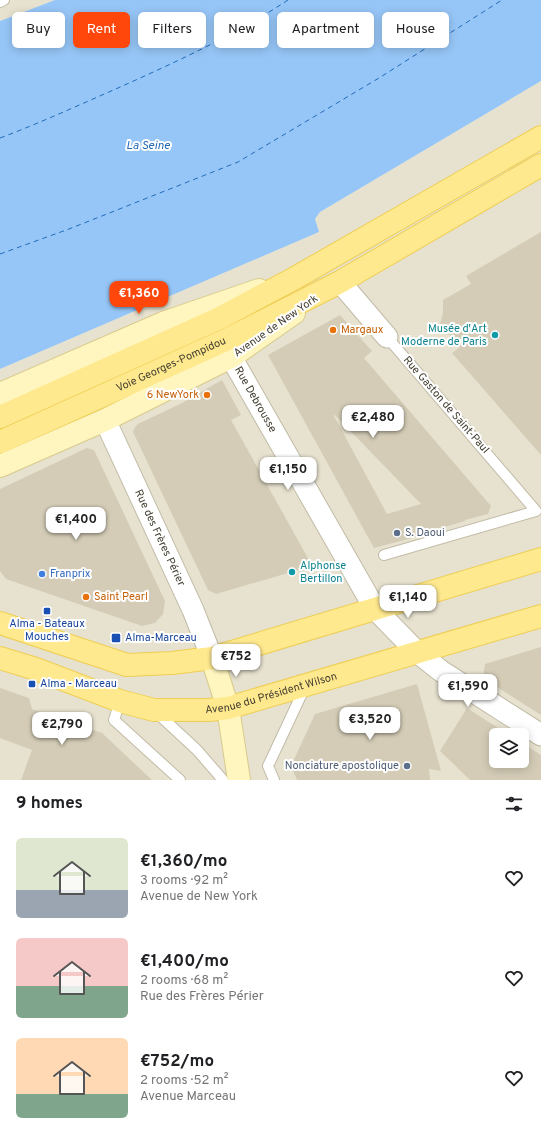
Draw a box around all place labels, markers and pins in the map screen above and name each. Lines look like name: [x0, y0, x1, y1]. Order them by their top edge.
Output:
pin: €1,360: [106, 281, 172, 315]
place label: Musée d'Art Moderne de Paris: [401, 322, 487, 349]
place label: Margaux: [341, 323, 384, 337]
marker: Margaux: [328, 325, 338, 335]
marker: Musée d'Art Moderne de Paris: [490, 330, 500, 340]
place label: 6 NewYork: [147, 388, 199, 402]
marker: 6 NewYork: [202, 390, 212, 400]
pin: €2,480: [340, 405, 406, 439]
pin: €1,150: [255, 457, 321, 491]
pin: €1,400: [43, 507, 109, 541]
place label: S. Daoui: [405, 526, 445, 540]
marker: S. Daoui: [392, 528, 402, 538]
place label: Alphonse Bertillon: [300, 559, 346, 586]
place label: Franprix: [50, 567, 91, 581]
marker: Alphonse Bertillon: [287, 567, 297, 577]
marker: Franprix: [37, 569, 47, 579]
pin: €1,140: [375, 585, 441, 619]
place label: Saint Pearl: [94, 590, 148, 604]
marker: Saint Pearl: [81, 592, 91, 602]
marker: Alma - Bateaux Mouches: [42, 606, 52, 616]
place label: Alma - Bateaux Mouches: [9, 617, 85, 644]
place label: Alma-Marceau: [125, 631, 197, 645]
marker: Alma-Marceau: [110, 632, 122, 644]
pin: €752: [212, 644, 260, 678]
pin: €1,590: [435, 674, 501, 708]
place label: Alma - Marceau: [40, 677, 117, 691]
marker: Alma - Marceau: [27, 679, 37, 689]
pin: €3,520: [337, 707, 403, 741]
pin: €2,790: [29, 712, 95, 746]
place label: Nonciature apostolique: [285, 759, 399, 773]
marker: Nonciature apostolique: [402, 761, 412, 771]

